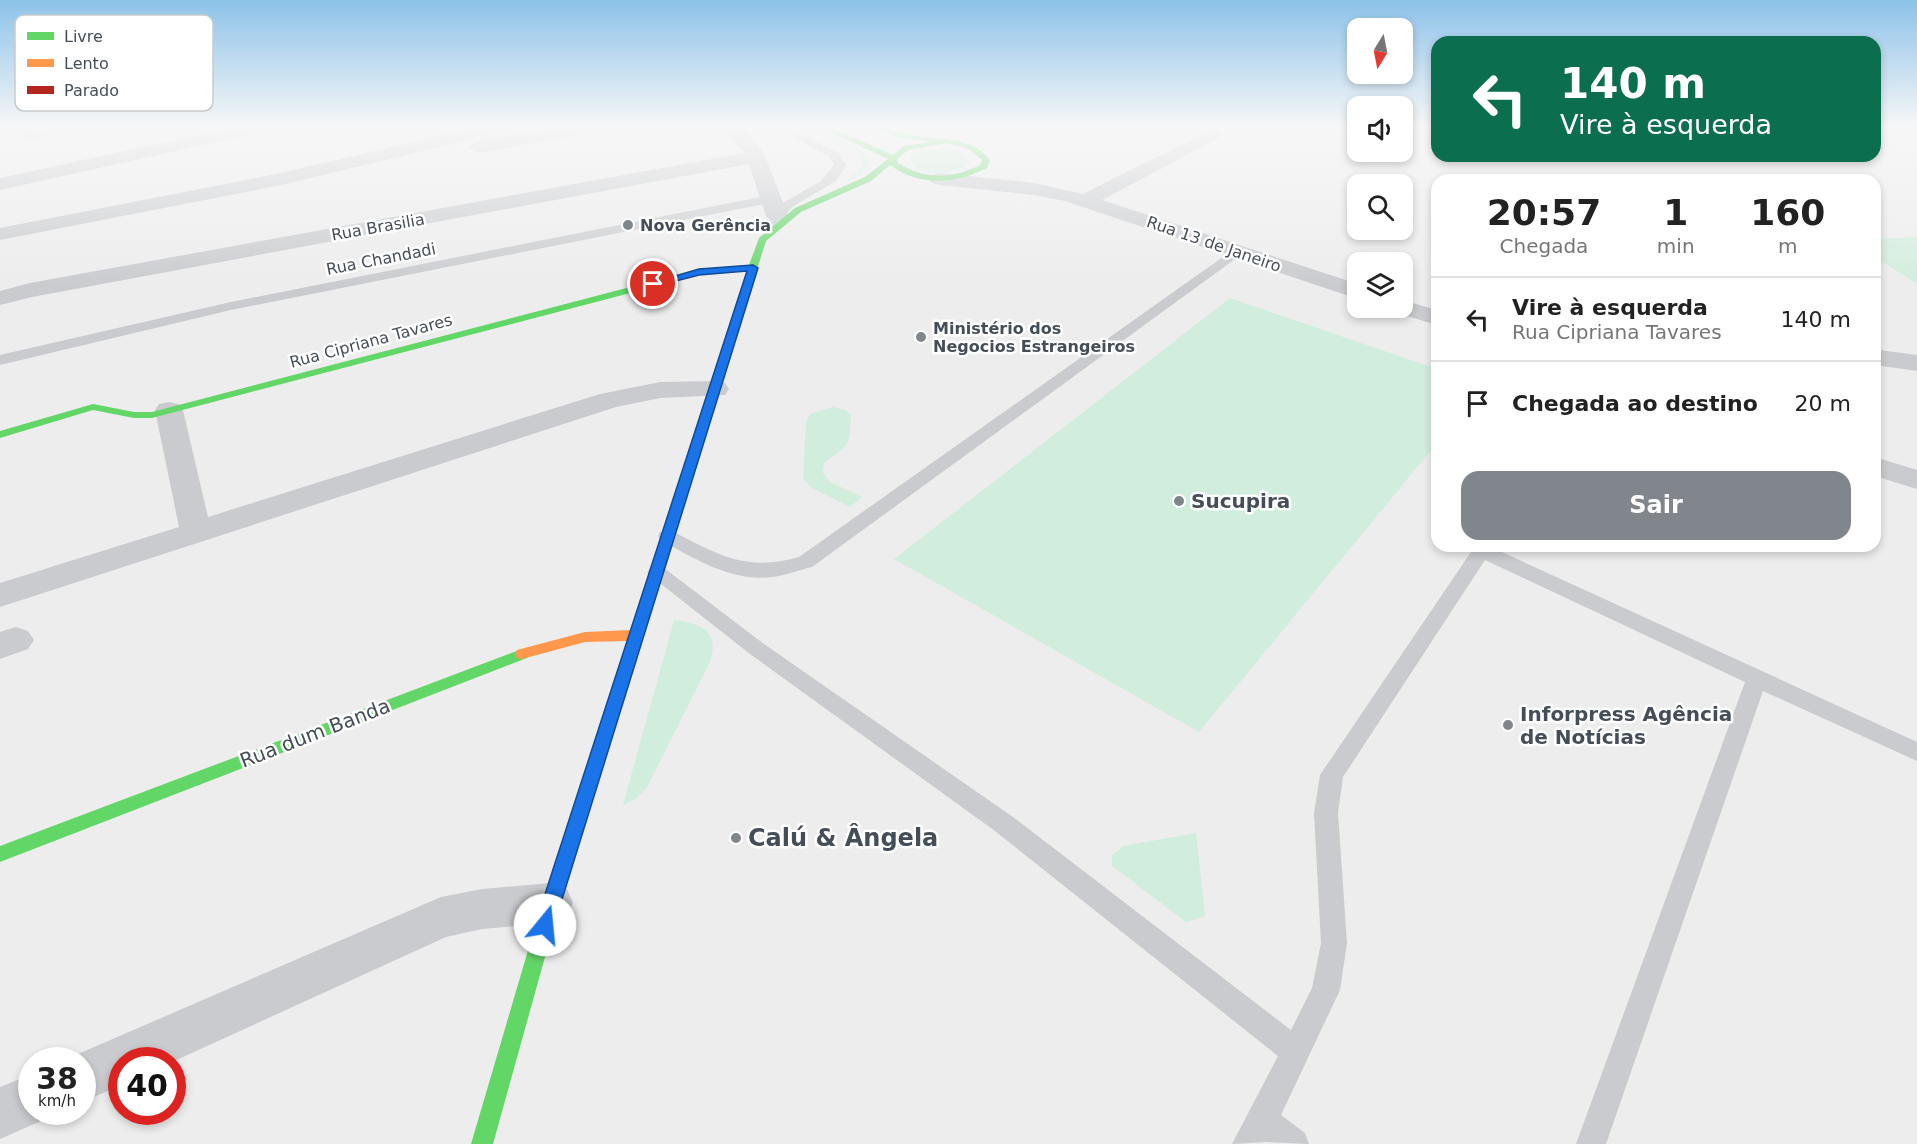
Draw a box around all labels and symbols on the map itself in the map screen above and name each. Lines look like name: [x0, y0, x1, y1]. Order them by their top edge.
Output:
legend: [15, 15, 213, 111]
north arrow: [1347, 18, 1413, 84]
text: Livre: [64, 27, 103, 46]
text: Lento: [64, 54, 109, 73]
text: Parado: [64, 81, 119, 100]
street label: Rua Brasilia: [330, 209, 426, 245]
street label: Rua 13 de Janeiro: [1144, 212, 1284, 276]
place label: Nova Gerência: [640, 216, 771, 235]
marker: Nova Gerência: [621, 218, 635, 232]
street label: Rua Chandadi: [325, 239, 437, 279]
pin: [627, 258, 678, 309]
street label: Rua Cipriana Tavares: [288, 310, 454, 372]
place label: Ministério dos Negocios Estrangeiros: [933, 319, 1135, 356]
marker: Ministério dos Negocios Estrangeiros: [914, 330, 928, 344]
place label: Sucupira: [1191, 489, 1290, 513]
marker: Sucupira: [1172, 494, 1186, 508]
street label: Rua dum Banda: [236, 693, 394, 773]
place label: Inforpress Agência de Notícias: [1520, 702, 1732, 749]
marker: Inforpress Agência de Notícias: [1501, 718, 1515, 732]
place label: Calú & Ângela: [748, 823, 938, 852]
marker: Calú & Ângela: [729, 831, 743, 845]
position arrow: [513, 893, 577, 957]
speed limit sign: 40: [108, 1047, 186, 1125]

